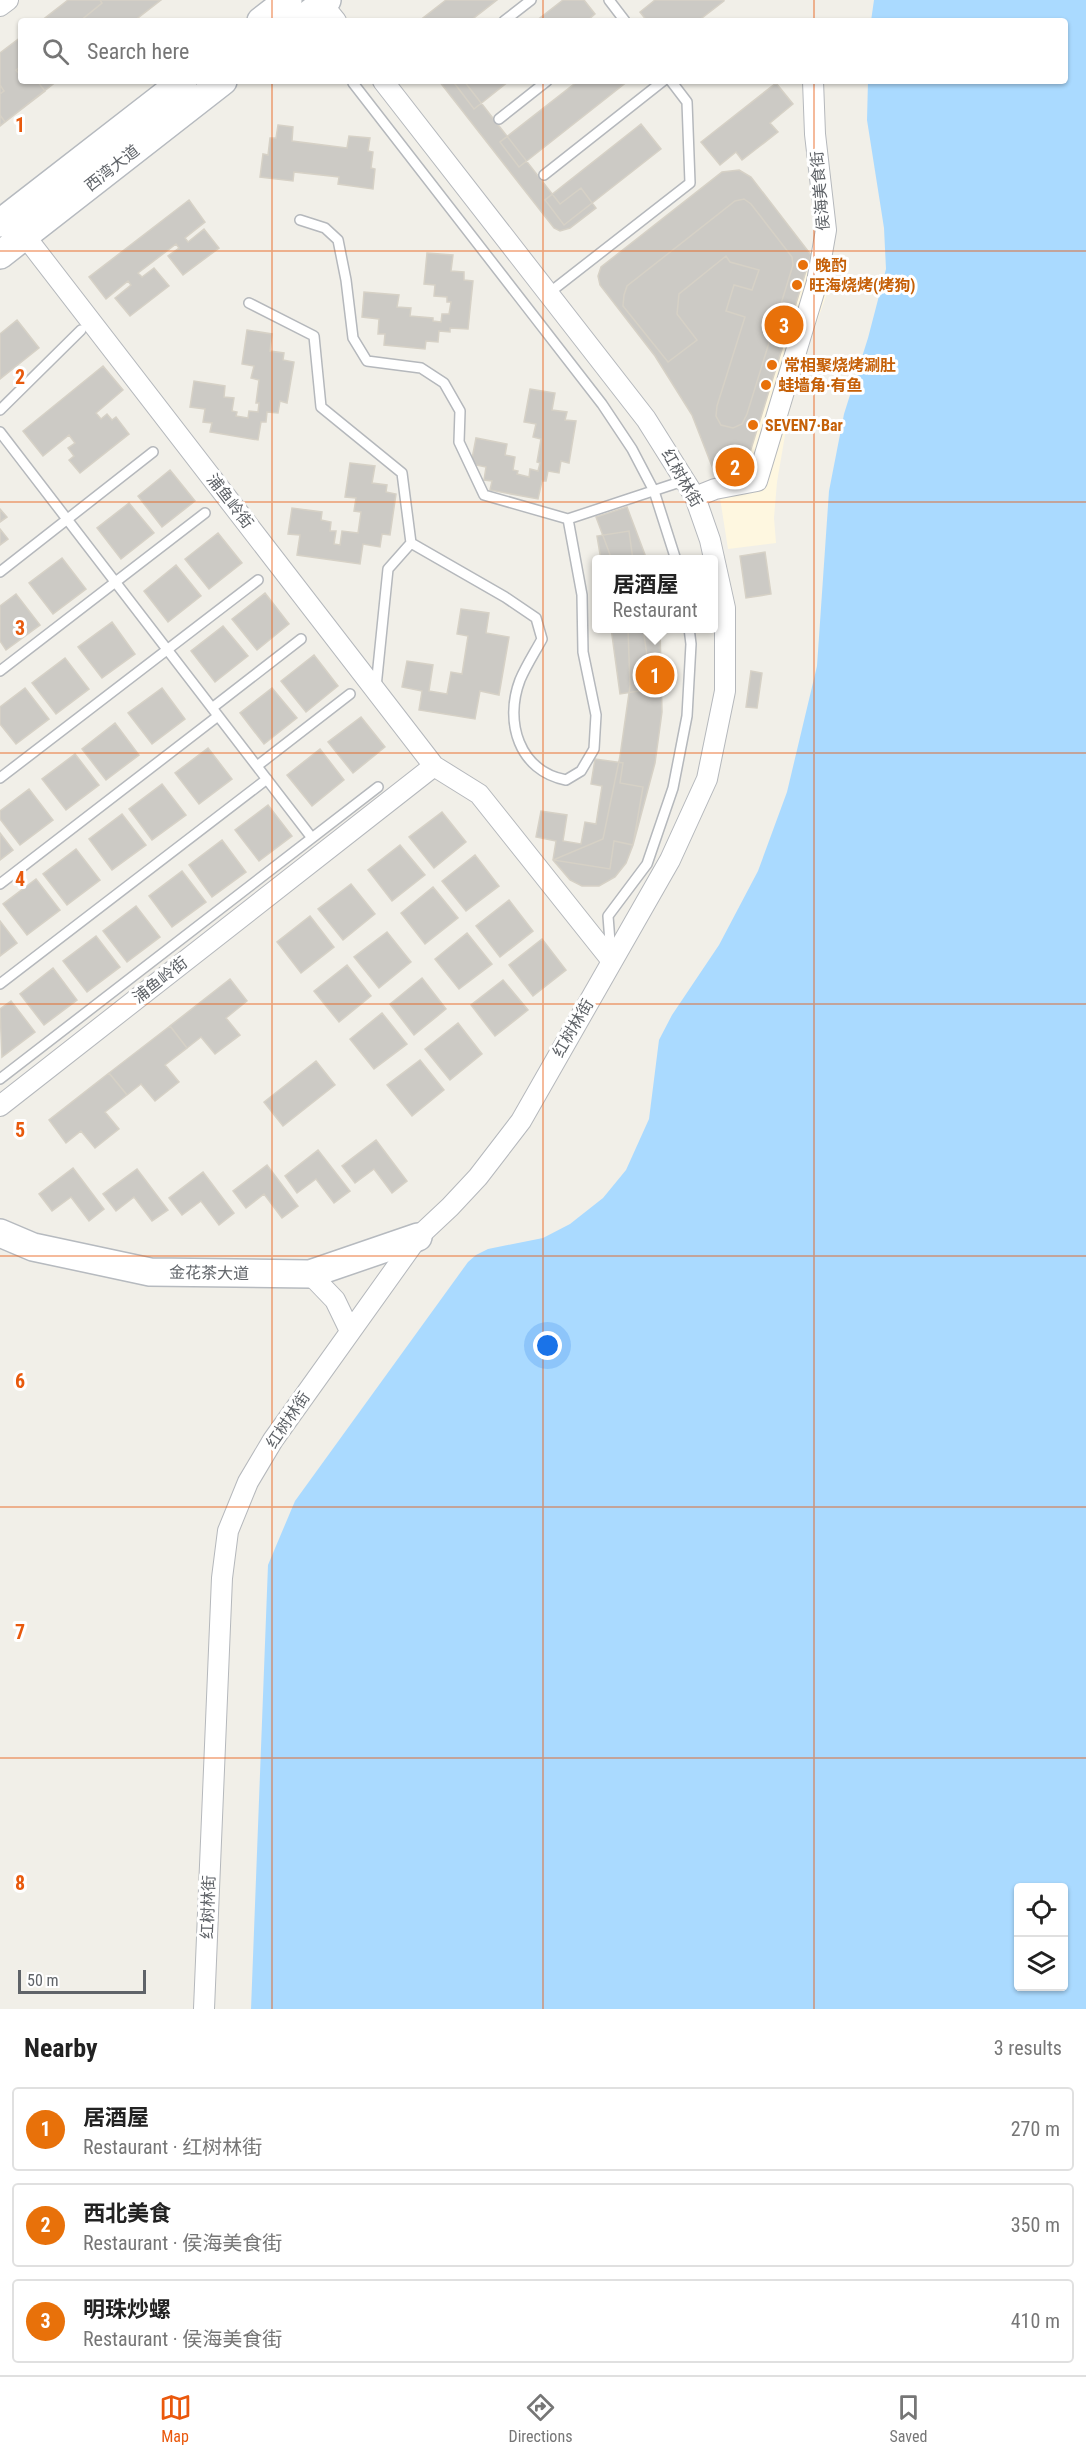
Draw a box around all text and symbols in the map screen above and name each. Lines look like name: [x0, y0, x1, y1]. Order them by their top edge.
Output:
search box: [18, 18, 1068, 84]
icon: search: [39, 35, 72, 68]
text: Search here: [87, 39, 189, 64]
text: 1: [15, 113, 25, 137]
street label: 西湾大道: [81, 141, 143, 195]
street label: 侯海美食街: [807, 150, 833, 232]
place label: 晚酌: [815, 256, 847, 275]
marker: 晚酌: [796, 258, 810, 272]
place label: 旺海烧烤(烤狗): [809, 276, 915, 295]
marker: 旺海烧烤(烤狗): [790, 278, 804, 292]
pin: 3: [764, 302, 804, 348]
place label: 常相聚烧烤涮肚: [784, 356, 896, 375]
marker: 常相聚烧烤涮肚: [765, 358, 779, 372]
text: 2: [15, 365, 25, 389]
place label: 蛙墙角·有鱼: [778, 376, 863, 395]
marker: 蛙墙角·有鱼: [759, 378, 773, 392]
place label: SEVEN7·Bar: [765, 416, 843, 435]
marker: SEVEN7·Bar: [746, 418, 760, 432]
pin: 2: [716, 444, 754, 490]
street label: 红树林街: [658, 446, 706, 510]
street label: 浦鱼岭街: [203, 470, 257, 532]
popup: [592, 555, 718, 633]
text: 居酒屋: [612, 572, 678, 597]
text: Restaurant: [612, 598, 698, 622]
text: 3: [15, 616, 25, 640]
pin: 1: [636, 652, 674, 698]
text: 4: [15, 867, 25, 891]
street label: 浦鱼岭街: [129, 953, 191, 1007]
street label: 红树林街: [549, 996, 597, 1060]
text: 5: [15, 1118, 25, 1142]
street label: 金花茶大道: [169, 1263, 249, 1283]
your location: [533, 1331, 562, 1360]
text: 6: [15, 1369, 25, 1393]
street label: 红树林街: [262, 1388, 314, 1452]
text: 7: [15, 1620, 25, 1644]
text: 8: [15, 1871, 25, 1895]
street label: 红树林街: [197, 1875, 219, 1939]
map controls: [1014, 1883, 1068, 1991]
button: locate: [1014, 1883, 1068, 1937]
button: layers: [1014, 1937, 1068, 1991]
scale bar: [18, 1967, 146, 1994]
text: 50 m: [27, 1971, 59, 1990]
text: Nearby: [24, 2033, 98, 2063]
text: 3 results: [994, 2036, 1062, 2060]
text: 居酒屋: [83, 2105, 149, 2130]
text: 1: [40, 2117, 51, 2141]
text: 270 m: [1011, 2117, 1060, 2141]
text: Restaurant · 红树林街: [83, 2135, 262, 2159]
text: 西北美食: [83, 2201, 171, 2226]
text: 2: [40, 2213, 51, 2237]
text: 350 m: [1011, 2213, 1060, 2237]
text: Restaurant · 侯海美食街: [83, 2231, 282, 2255]
text: 明珠炒螺: [83, 2297, 171, 2322]
text: 3: [40, 2309, 51, 2333]
text: 410 m: [1011, 2309, 1060, 2333]
text: Restaurant · 侯海美食街: [83, 2327, 282, 2351]
tab: Map: [159, 2391, 192, 2446]
tab: Directions: [509, 2391, 572, 2446]
tab: Saved: [889, 2391, 927, 2446]

